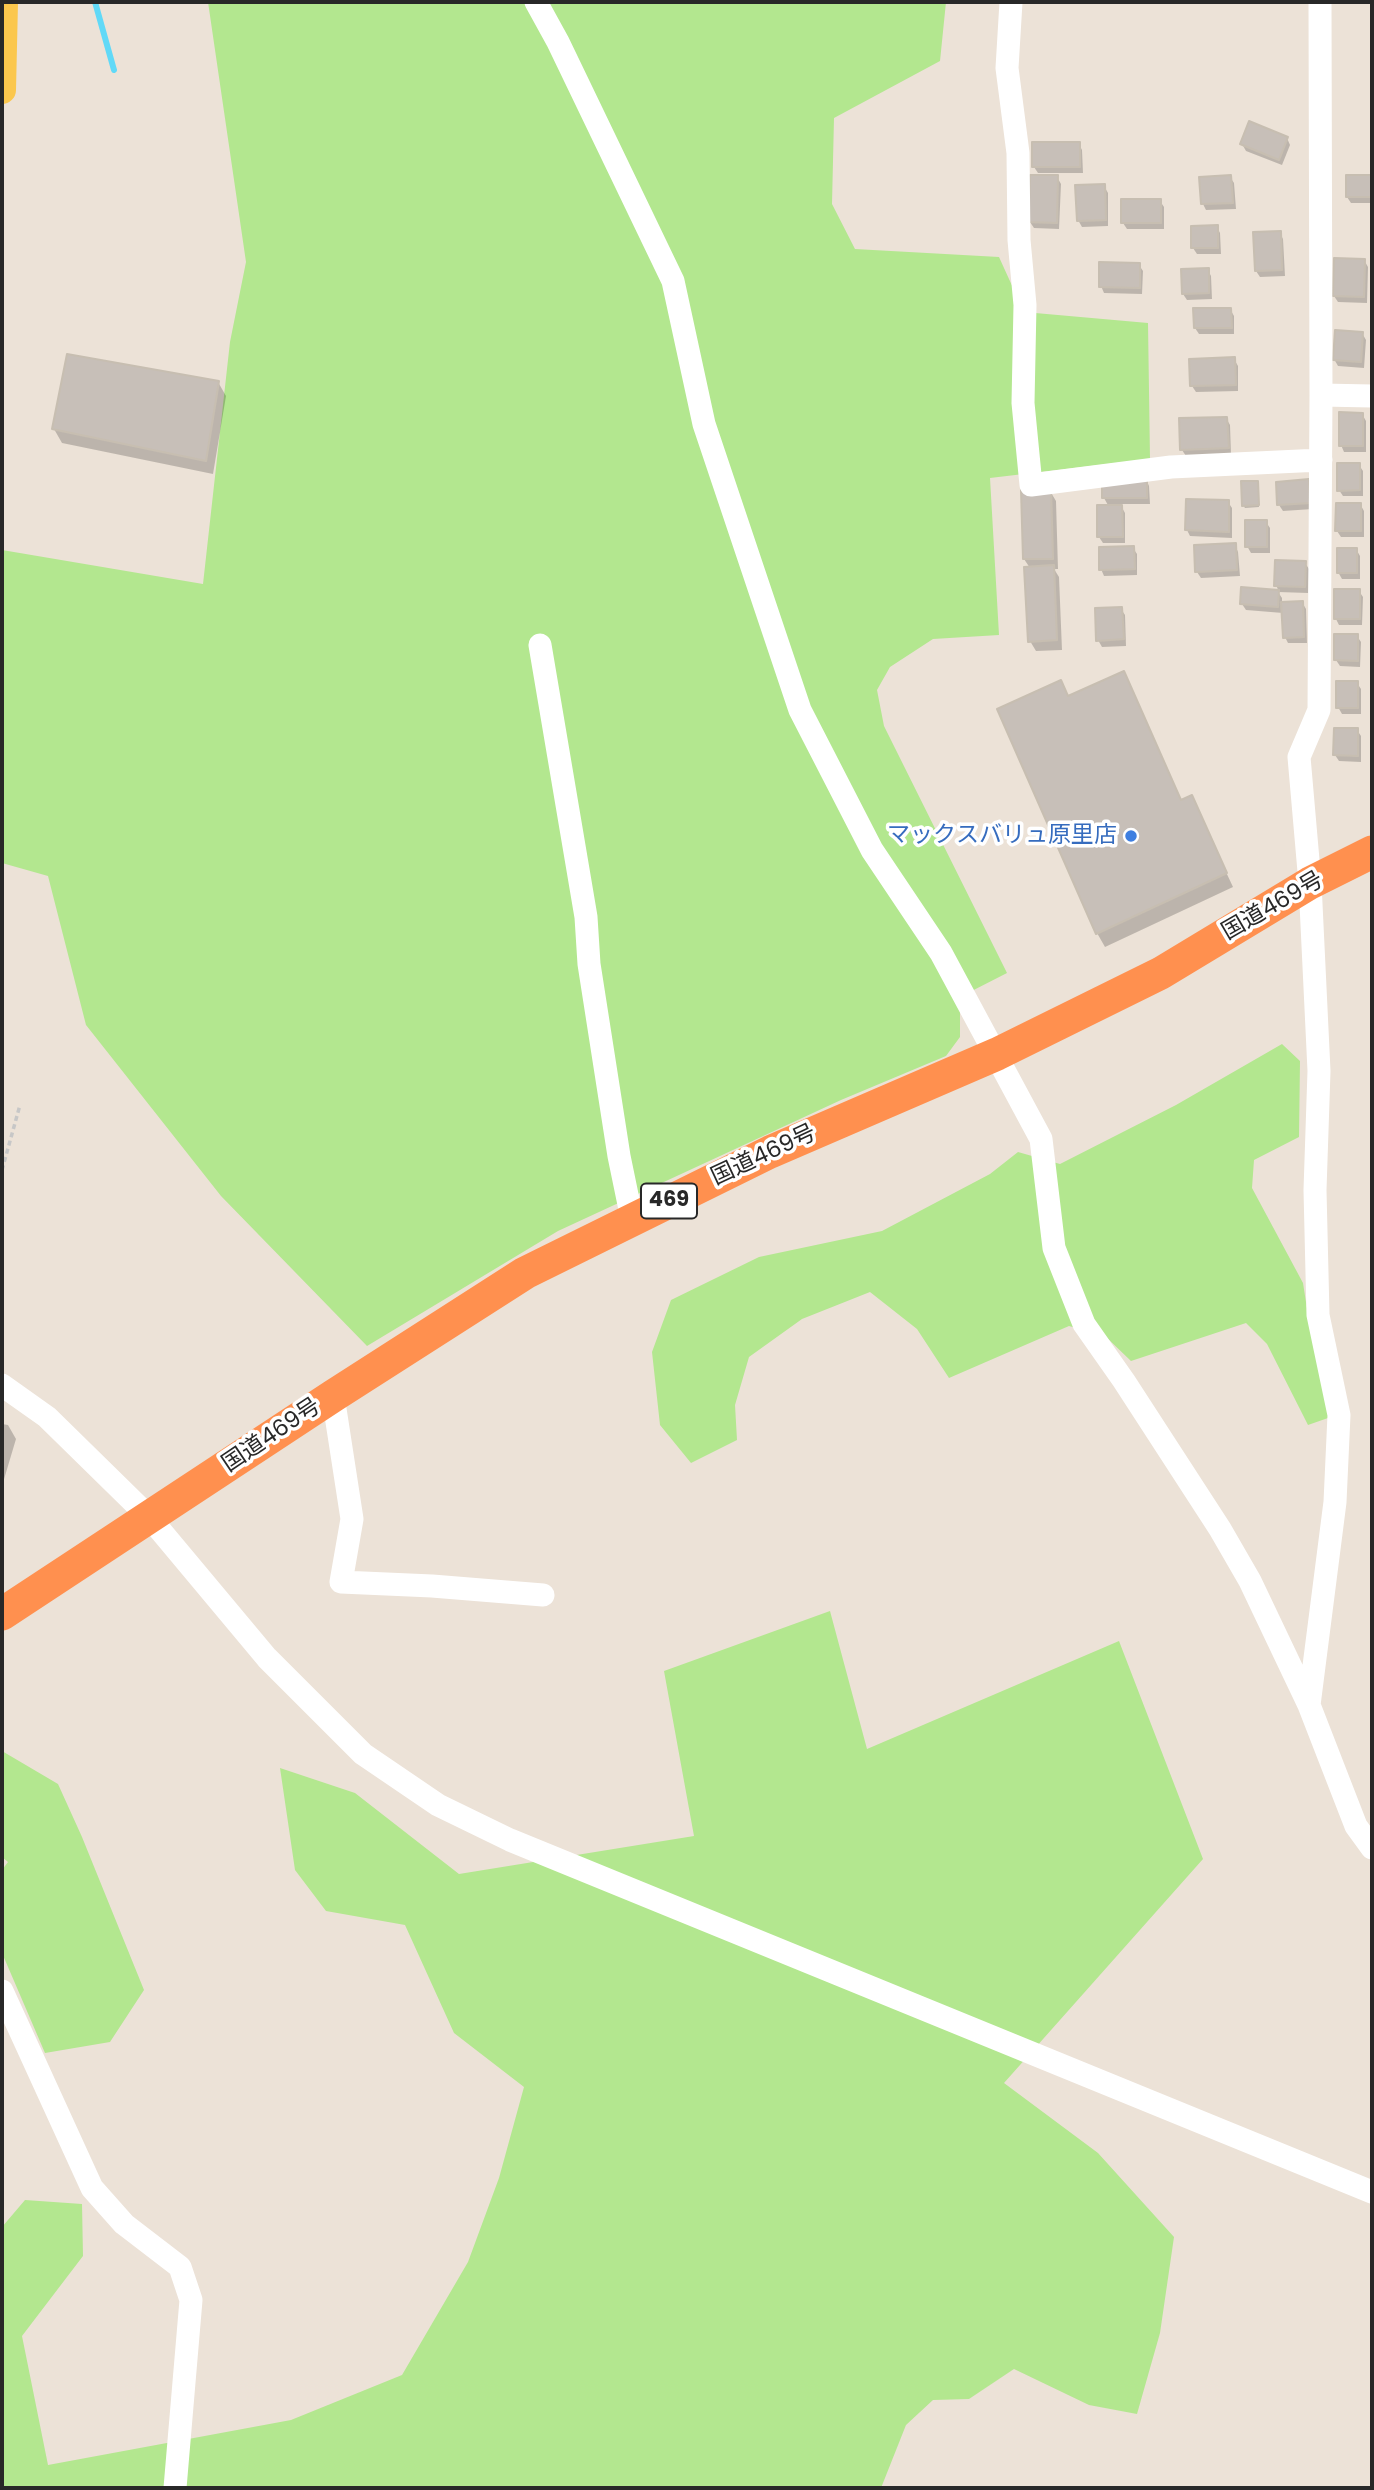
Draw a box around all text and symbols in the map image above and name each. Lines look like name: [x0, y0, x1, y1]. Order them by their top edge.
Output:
place label: マックスバリュ原里店: [887, 822, 1117, 850]
marker: マックスバリュ原里店: [1123, 828, 1139, 844]
street label: 国道469号: [1217, 867, 1329, 947]
street label: 国道469号: [707, 1120, 821, 1192]
road number: 469: [641, 1184, 697, 1218]
street label: 国道469号: [218, 1393, 326, 1479]

